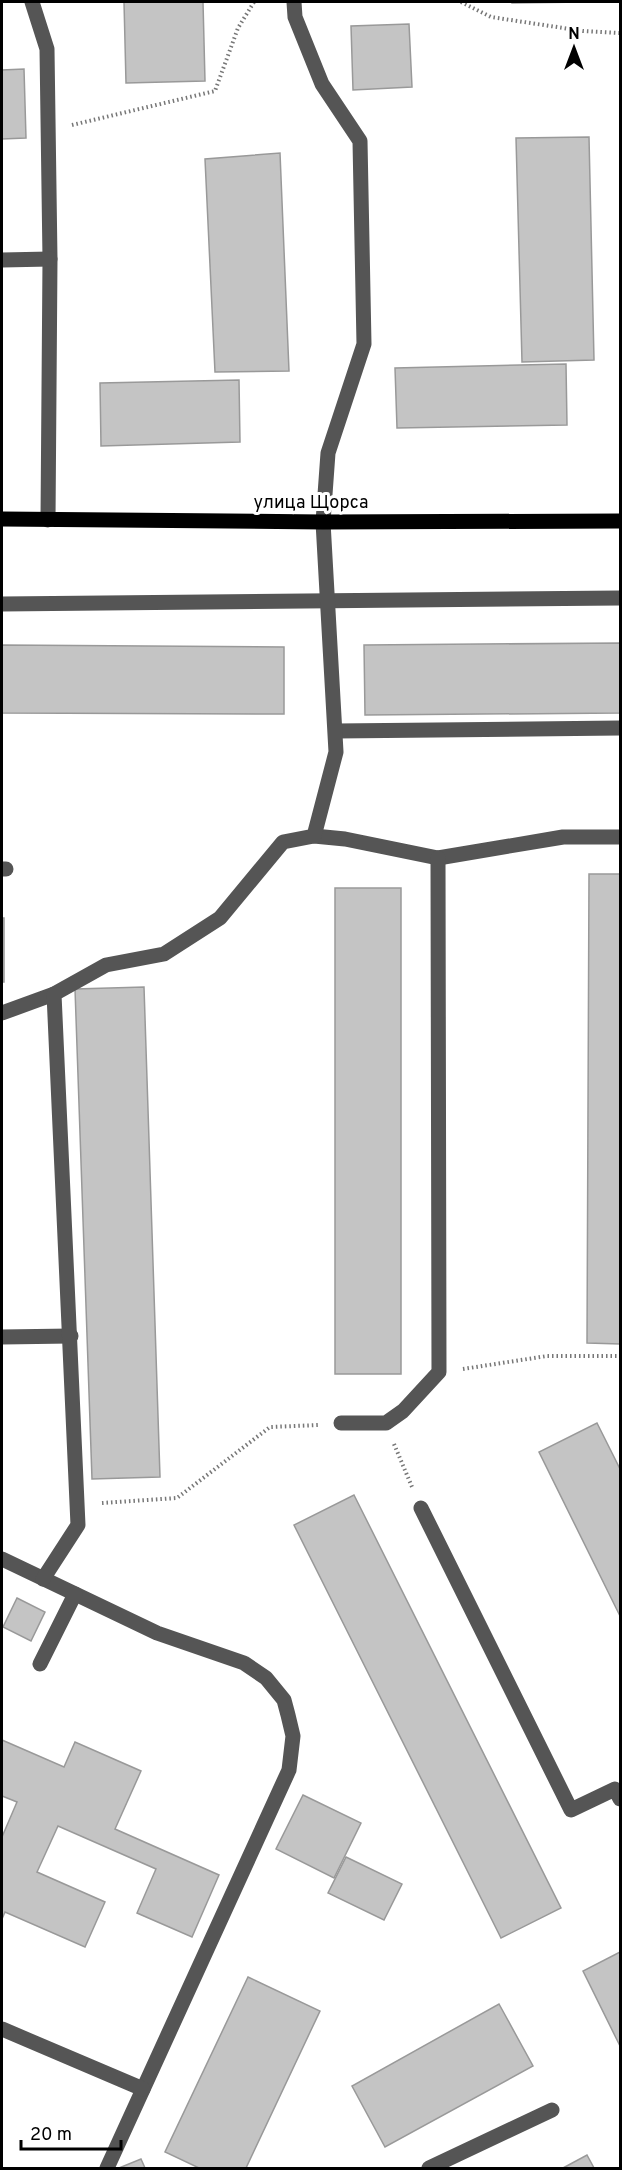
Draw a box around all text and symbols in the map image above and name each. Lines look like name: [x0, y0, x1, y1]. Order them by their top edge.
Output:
north arrow: [544, 18, 604, 78]
text: N: [568, 25, 580, 45]
street label: улица Щорса: [254, 492, 368, 515]
scale bar: [21, 2113, 122, 2151]
text: 20 m: [30, 2124, 72, 2147]

